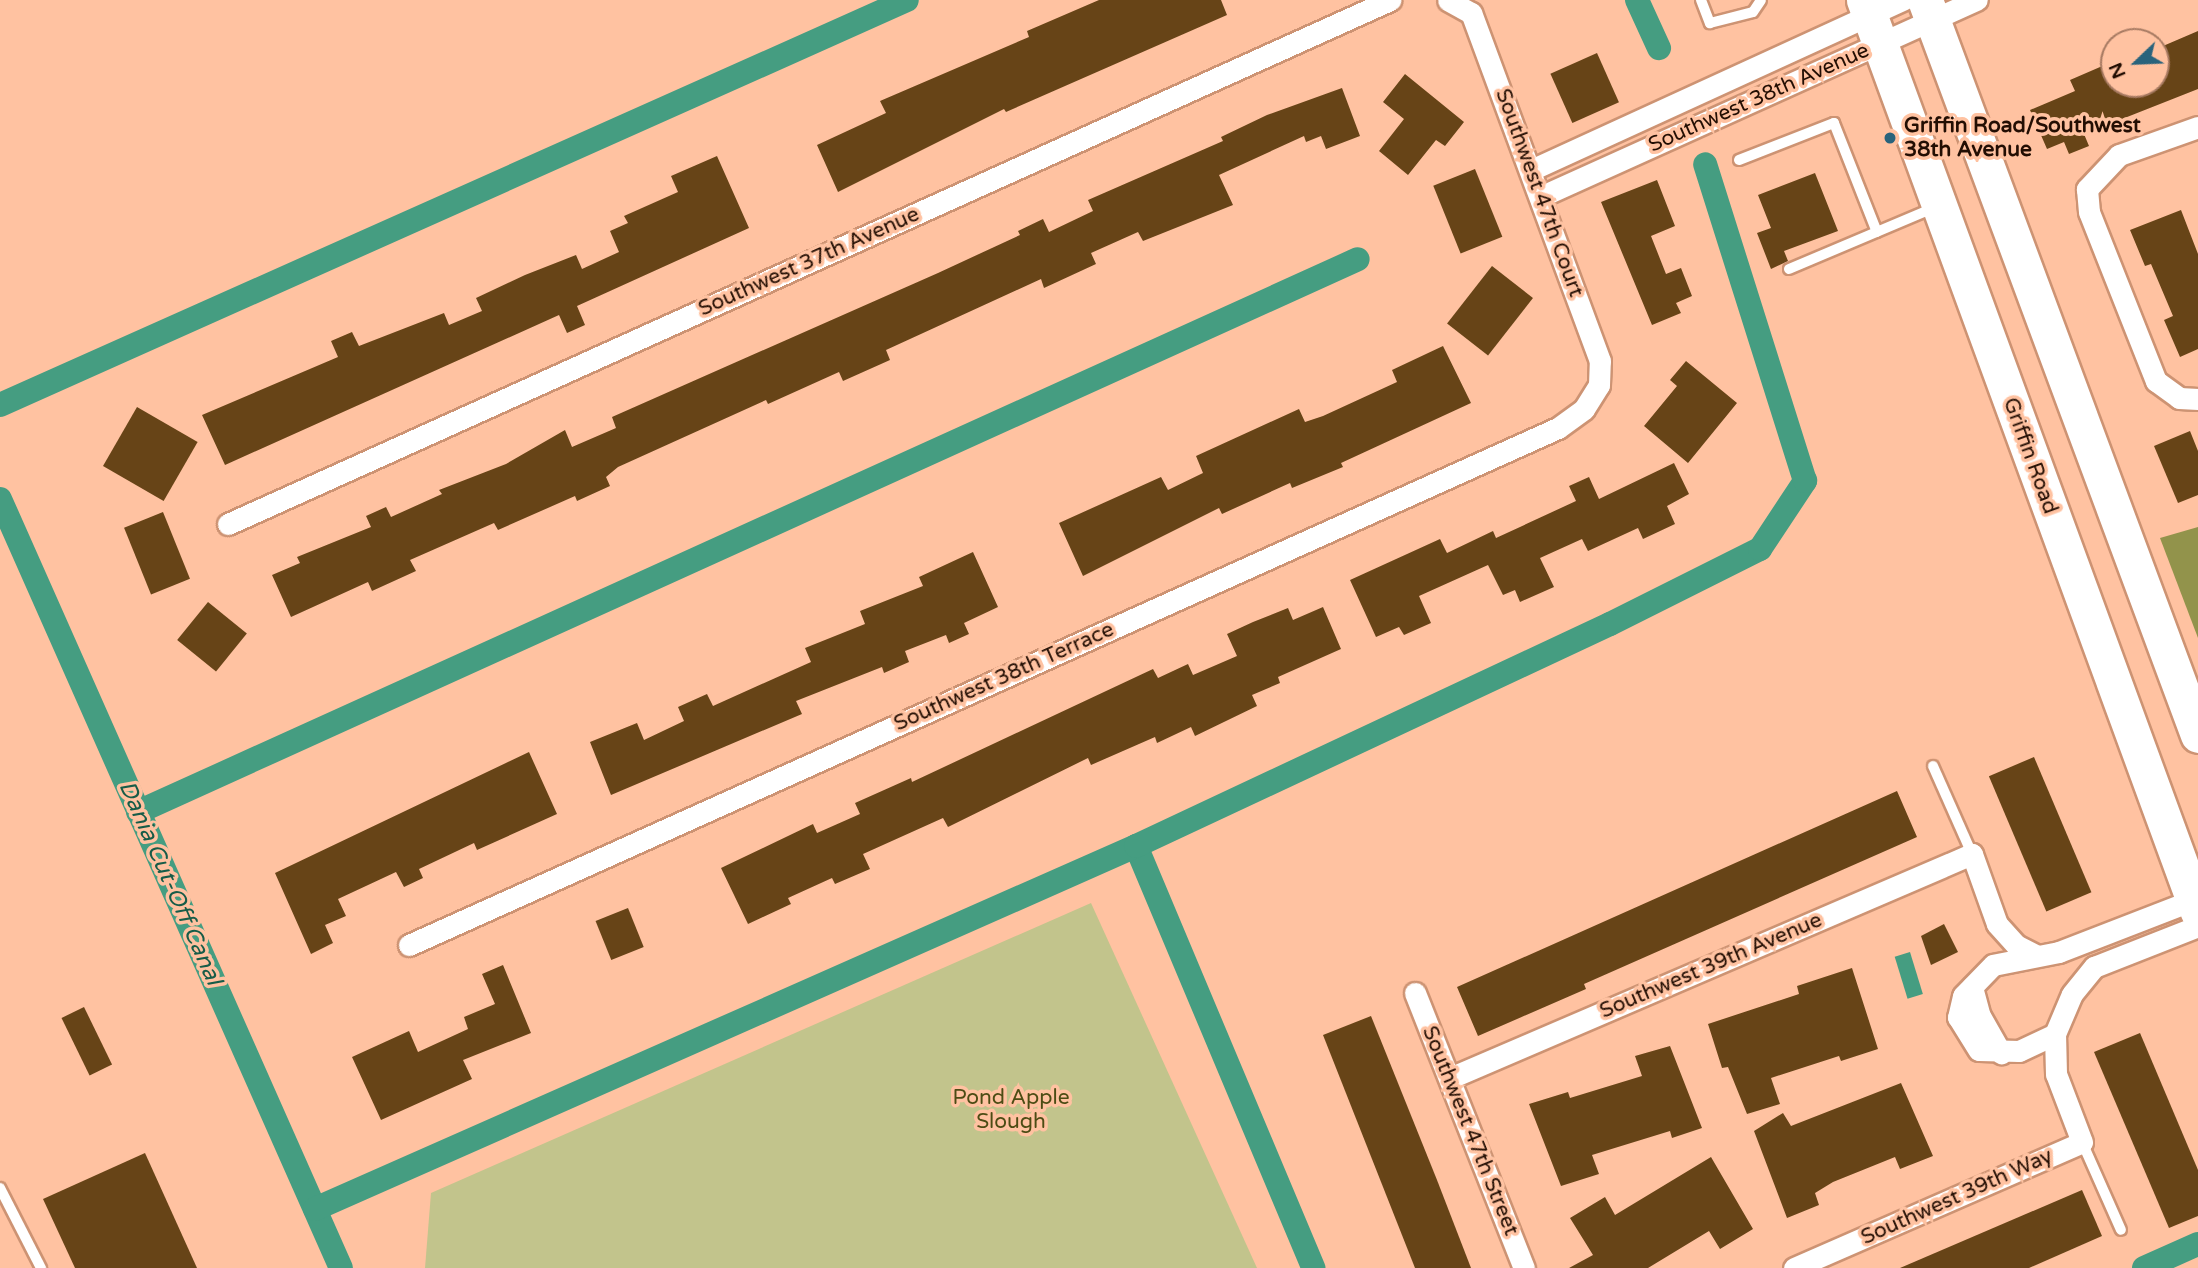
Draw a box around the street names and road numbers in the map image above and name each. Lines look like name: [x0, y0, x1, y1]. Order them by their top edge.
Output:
street label: Southwest 38th Avenue: [1645, 38, 1873, 158]
street label: Southwest 47th Court: [1490, 86, 1588, 300]
street label: Southwest 37th Avenue: [695, 202, 923, 322]
street label: Griffin Road: [1997, 394, 2063, 518]
street label: Southwest 38th Terrace: [890, 617, 1118, 737]
street label: Southwest 39th Avenue: [1596, 908, 1826, 1024]
street label: Southwest 47th Street: [1416, 1023, 1524, 1239]
street label: Southwest 39th Way: [1857, 1143, 2057, 1251]

